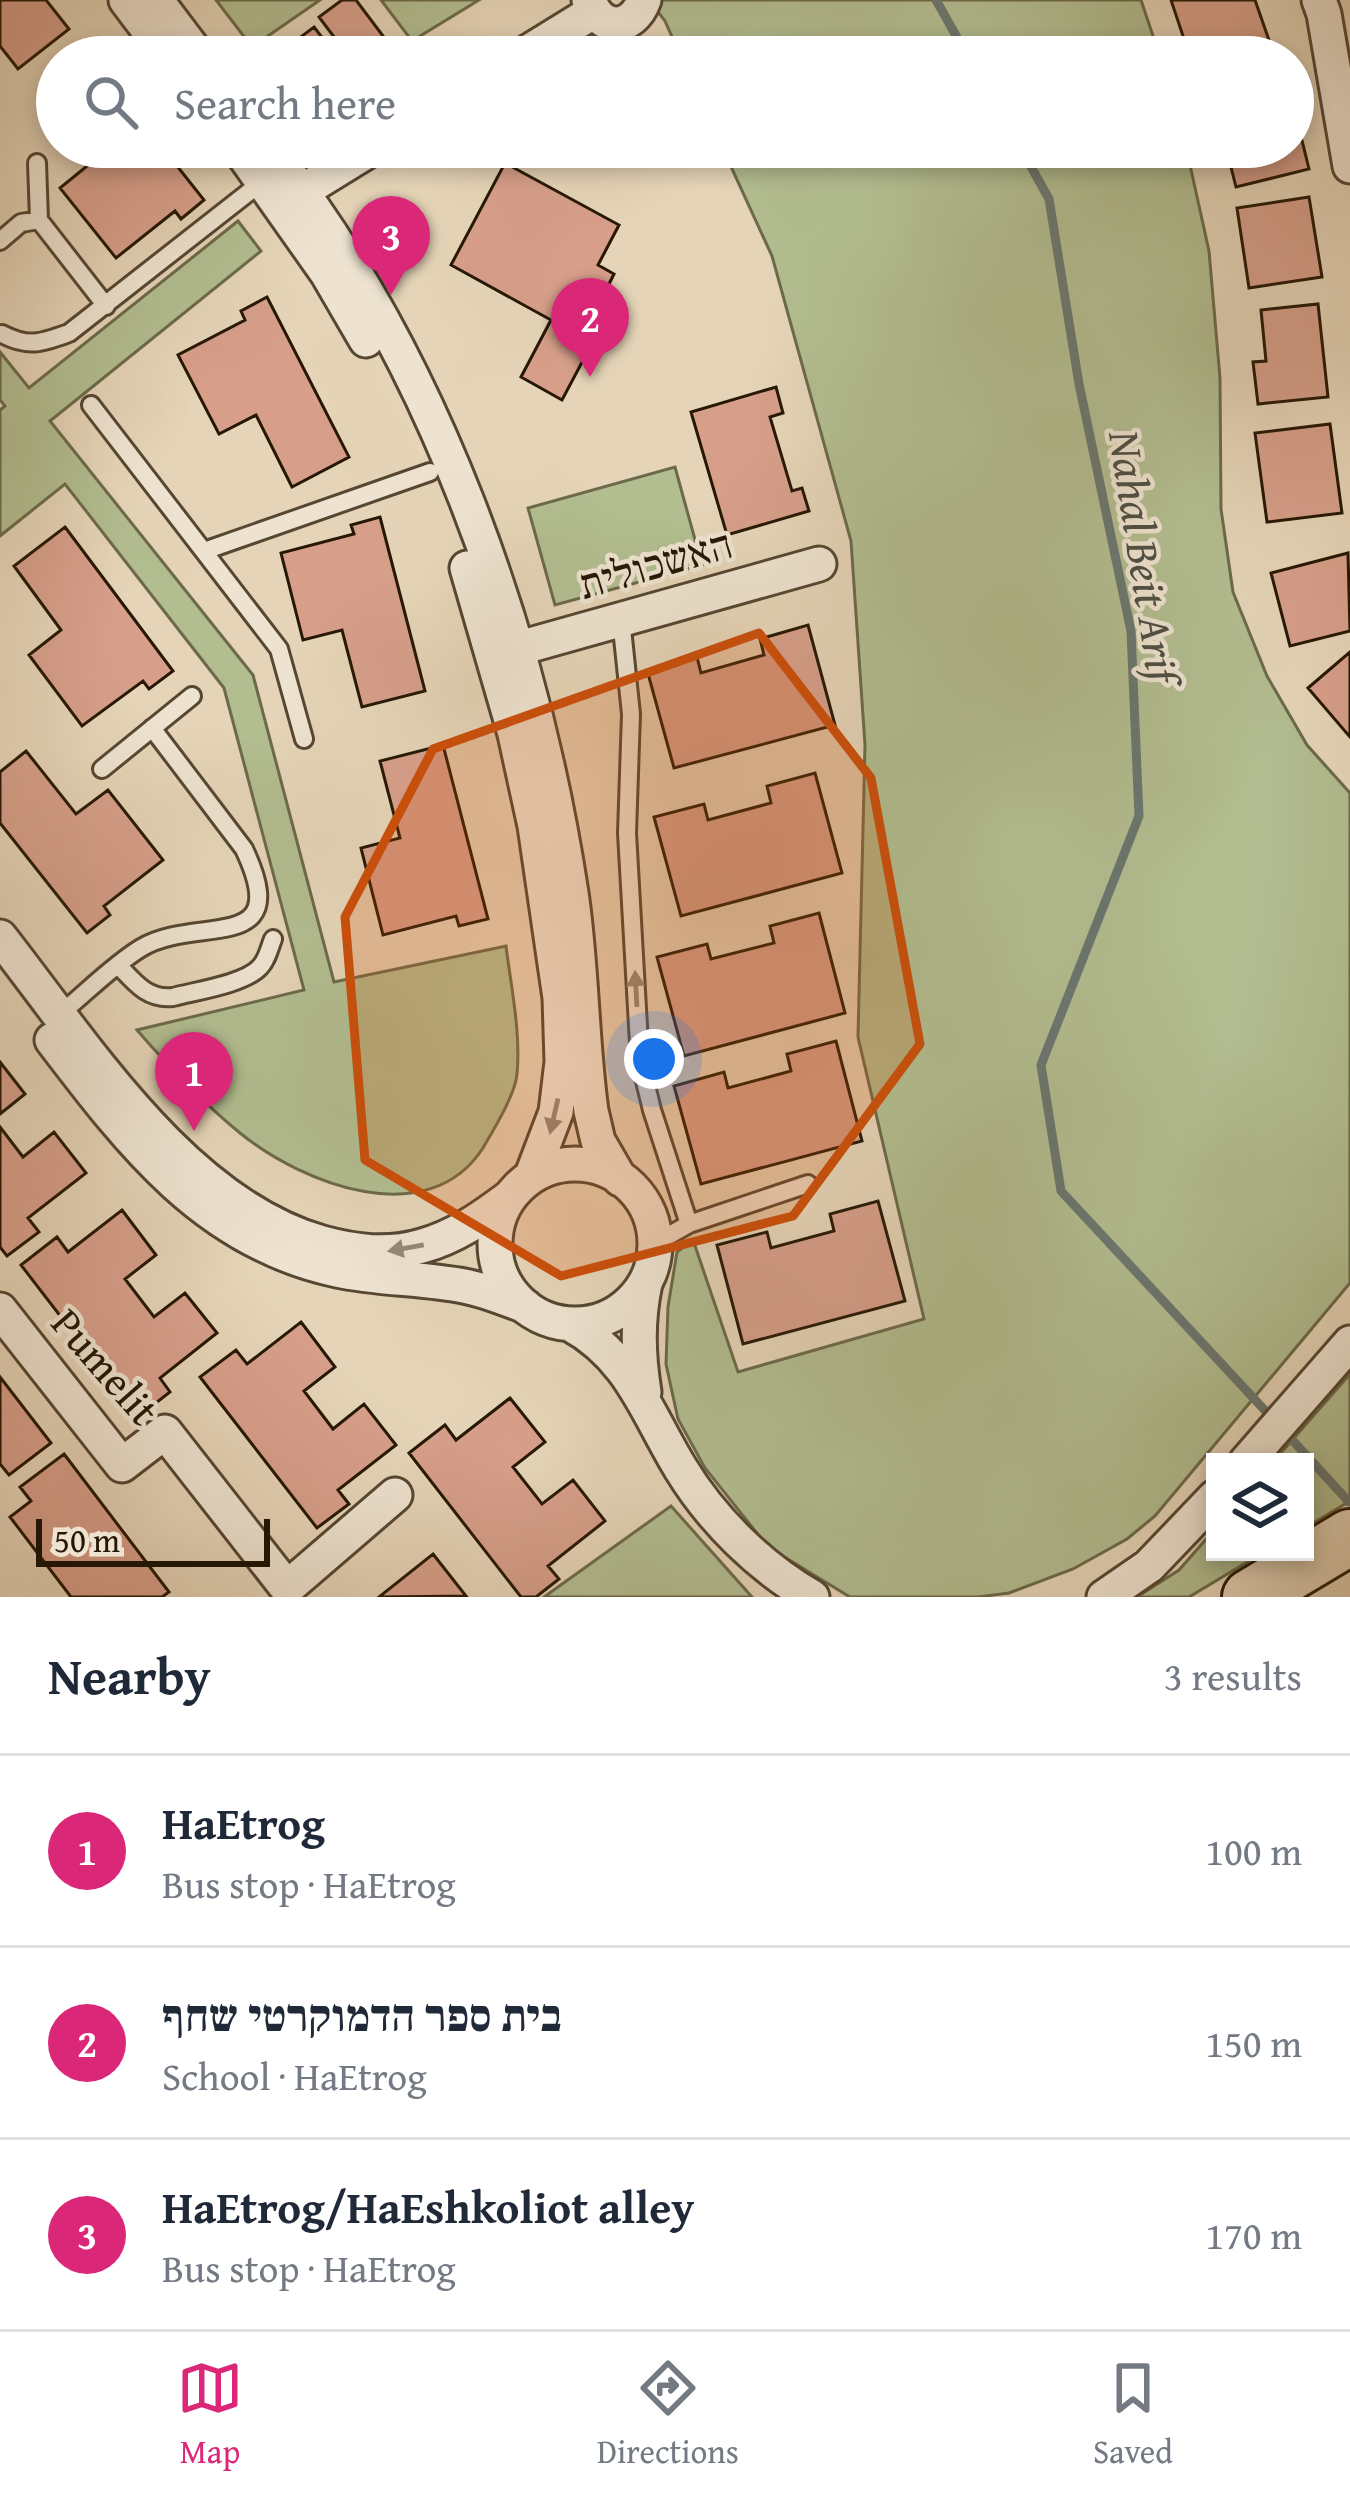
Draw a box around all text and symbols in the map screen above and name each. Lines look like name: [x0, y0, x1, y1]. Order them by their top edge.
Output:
search box: [36, 36, 1314, 168]
icon: search: [78, 69, 144, 135]
text: Search here: [174, 70, 396, 135]
pin: 3: [352, 196, 430, 295]
pin: 2: [551, 278, 629, 377]
water label: Nahal Beit Arif: [1093, 424, 1198, 695]
street label: האשכולית: [571, 512, 739, 614]
one-way arrow: [626, 969, 645, 1007]
your location: [624, 1029, 684, 1089]
pin: 1: [155, 1032, 233, 1131]
one-way arrow: [543, 1097, 562, 1135]
one-way arrow: [387, 1239, 424, 1258]
street label: Pumelit: [38, 1294, 174, 1438]
map controls: [1206, 1453, 1314, 1561]
button: layers: [1206, 1453, 1314, 1561]
scale bar: [36, 1513, 270, 1566]
text: 50 m: [54, 1516, 120, 1564]
text: Nearby: [48, 1638, 211, 1713]
text: 3 results: [1164, 1647, 1302, 1704]
text: HaEtrog: [162, 1790, 325, 1855]
text: 1: [77, 1822, 97, 1879]
text: 100 m: [1205, 1822, 1302, 1879]
text: Bus stop · HaEtrog: [162, 1855, 456, 1912]
text: בית ספר הדמוקרטי שחף: [162, 1982, 562, 2047]
text: 2: [77, 2014, 97, 2071]
text: 150 m: [1205, 2014, 1302, 2071]
text: School · HaEtrog: [162, 2047, 427, 2104]
text: HaEtrog/HaEshkoliot alley: [162, 2174, 694, 2239]
text: 3: [77, 2206, 97, 2263]
text: 170 m: [1205, 2206, 1302, 2263]
text: Bus stop · HaEtrog: [162, 2239, 456, 2296]
tab: Map: [177, 2355, 243, 2475]
tab: Directions: [597, 2355, 739, 2475]
tab: Saved: [1093, 2355, 1173, 2475]

